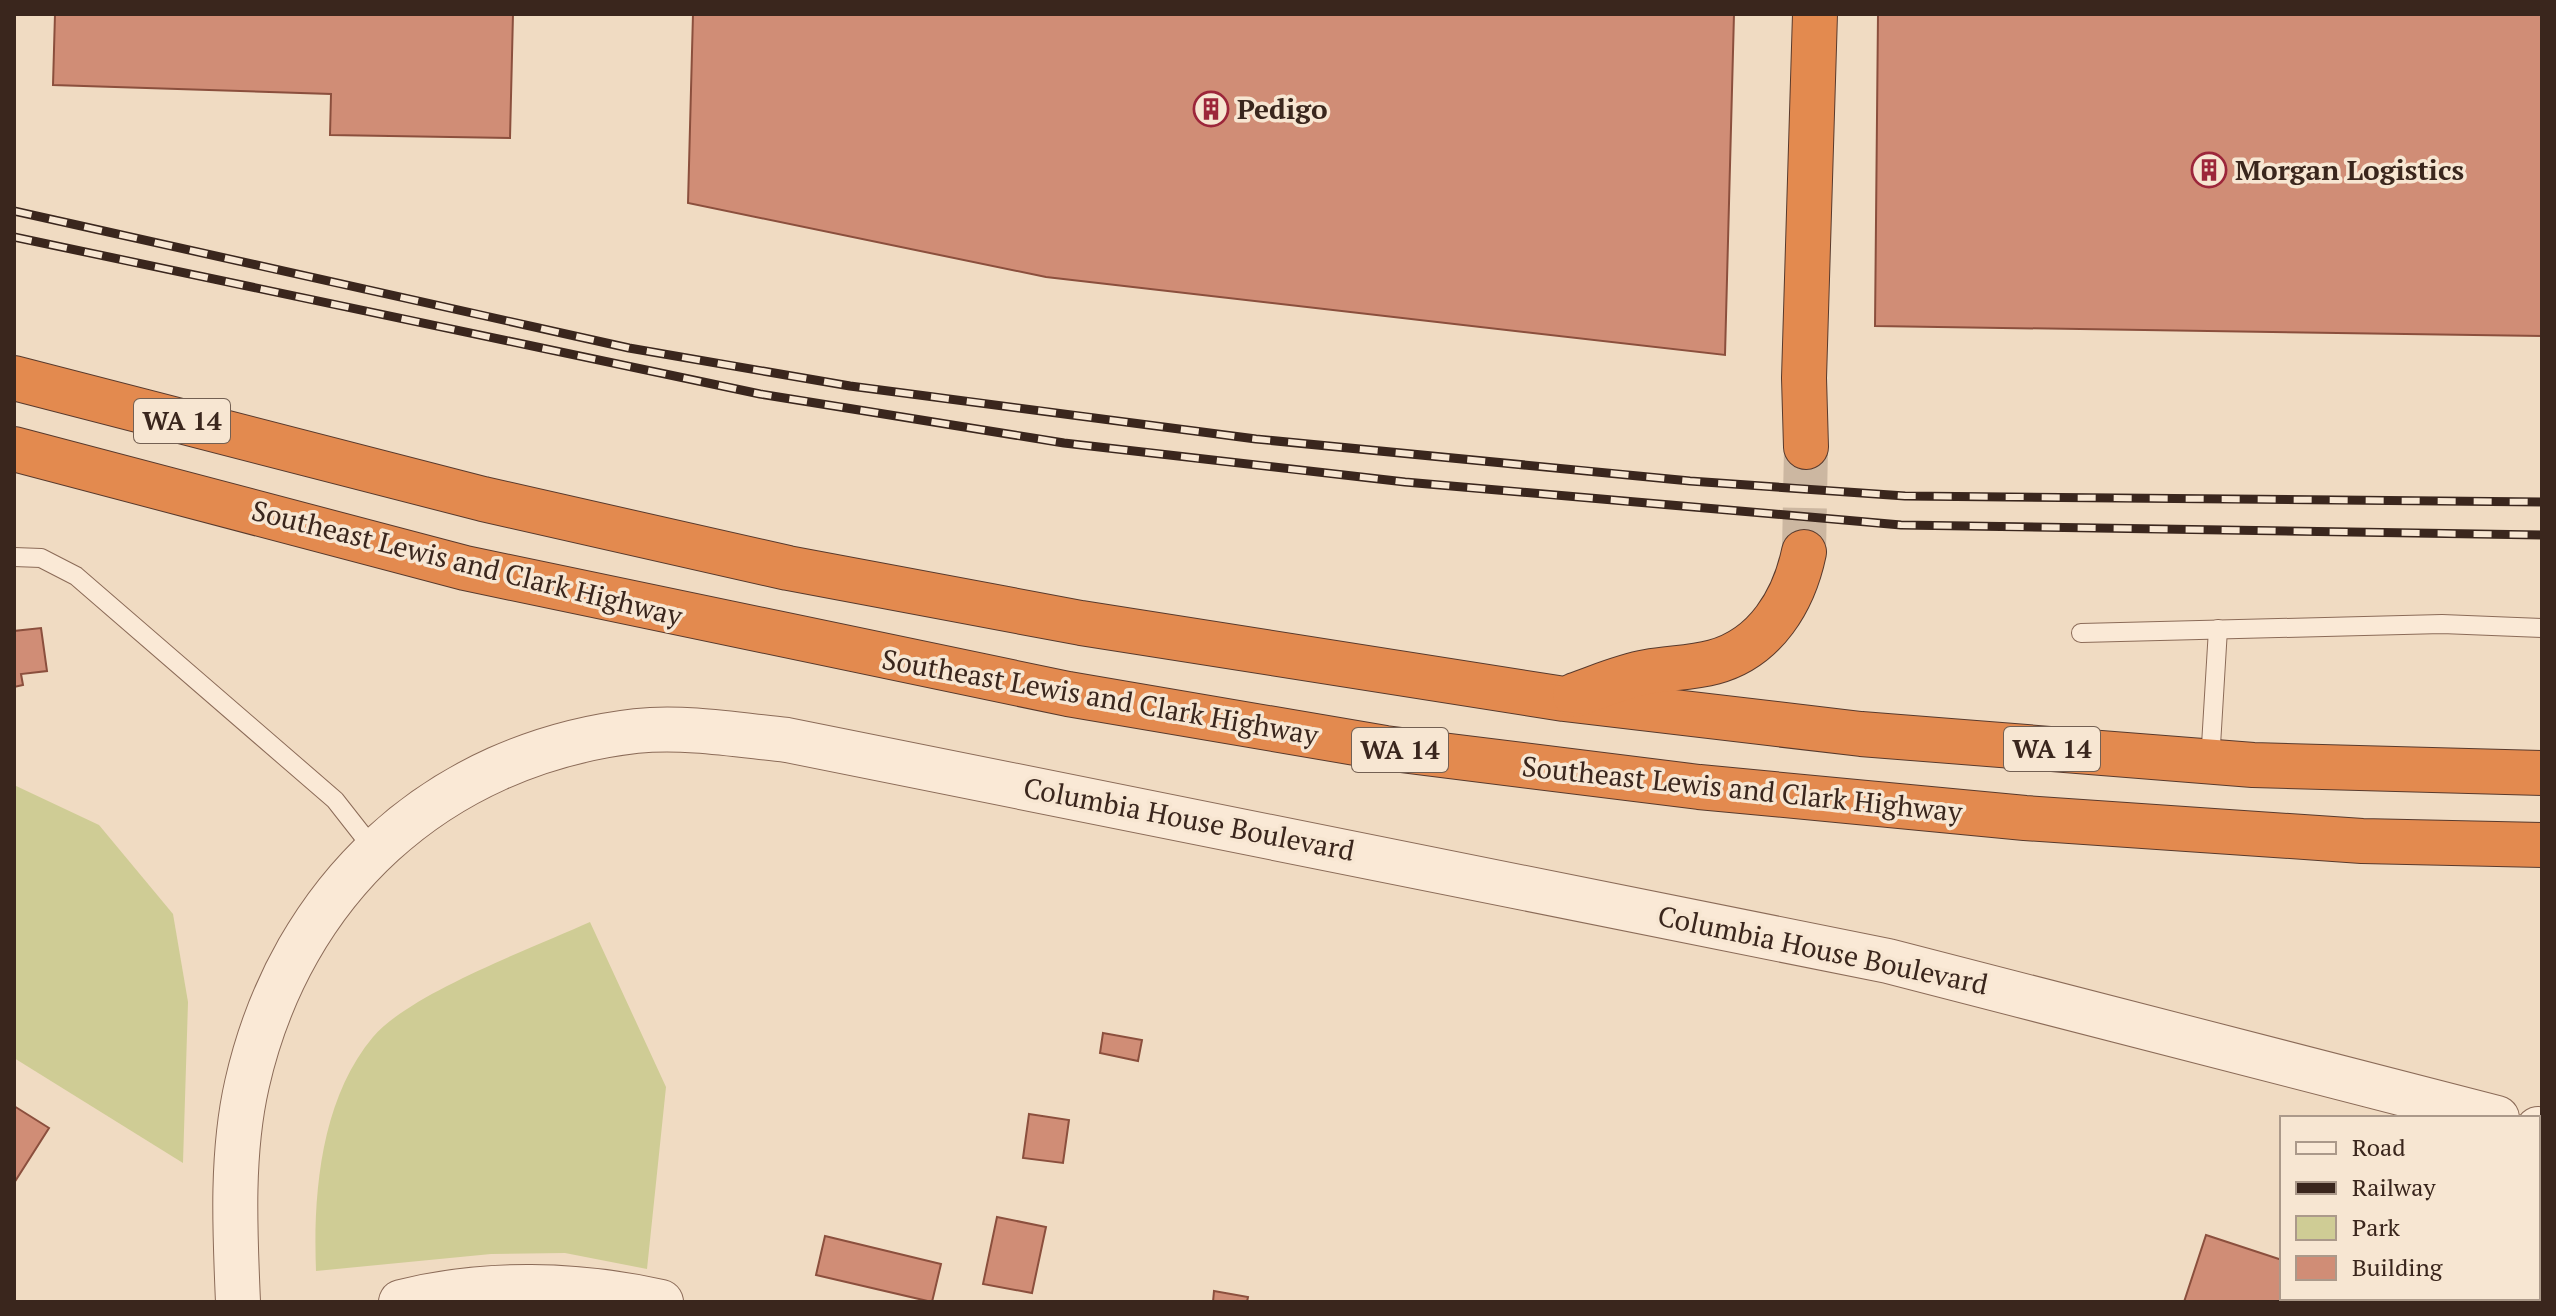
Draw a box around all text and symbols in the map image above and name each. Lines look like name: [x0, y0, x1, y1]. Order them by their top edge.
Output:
building icon: Pedigo: [1192, 90, 1230, 128]
place label: Pedigo: [1237, 90, 1328, 127]
building icon: Morgan Logistics: [2190, 151, 2228, 189]
place label: Morgan Logistics: [2235, 151, 2464, 188]
road number: WA 14: [134, 399, 230, 443]
street label: Southeast Lewis and Clark Highway: [248, 491, 687, 634]
street label: Southeast Lewis and Clark Highway: [879, 640, 1322, 753]
road number: WA 14: [2004, 727, 2100, 771]
road number: WA 14: [1352, 728, 1448, 772]
street label: Southeast Lewis and Clark Highway: [1520, 747, 1965, 830]
street label: Columbia House Boulevard: [1020, 768, 1358, 869]
street label: Columbia House Boulevard: [1655, 896, 1992, 1003]
legend: [2280, 1116, 2540, 1300]
text: Road: [2352, 1131, 2406, 1163]
text: Railway: [2352, 1171, 2436, 1203]
text: Park: [2352, 1211, 2401, 1243]
text: Building: [2352, 1251, 2443, 1283]

